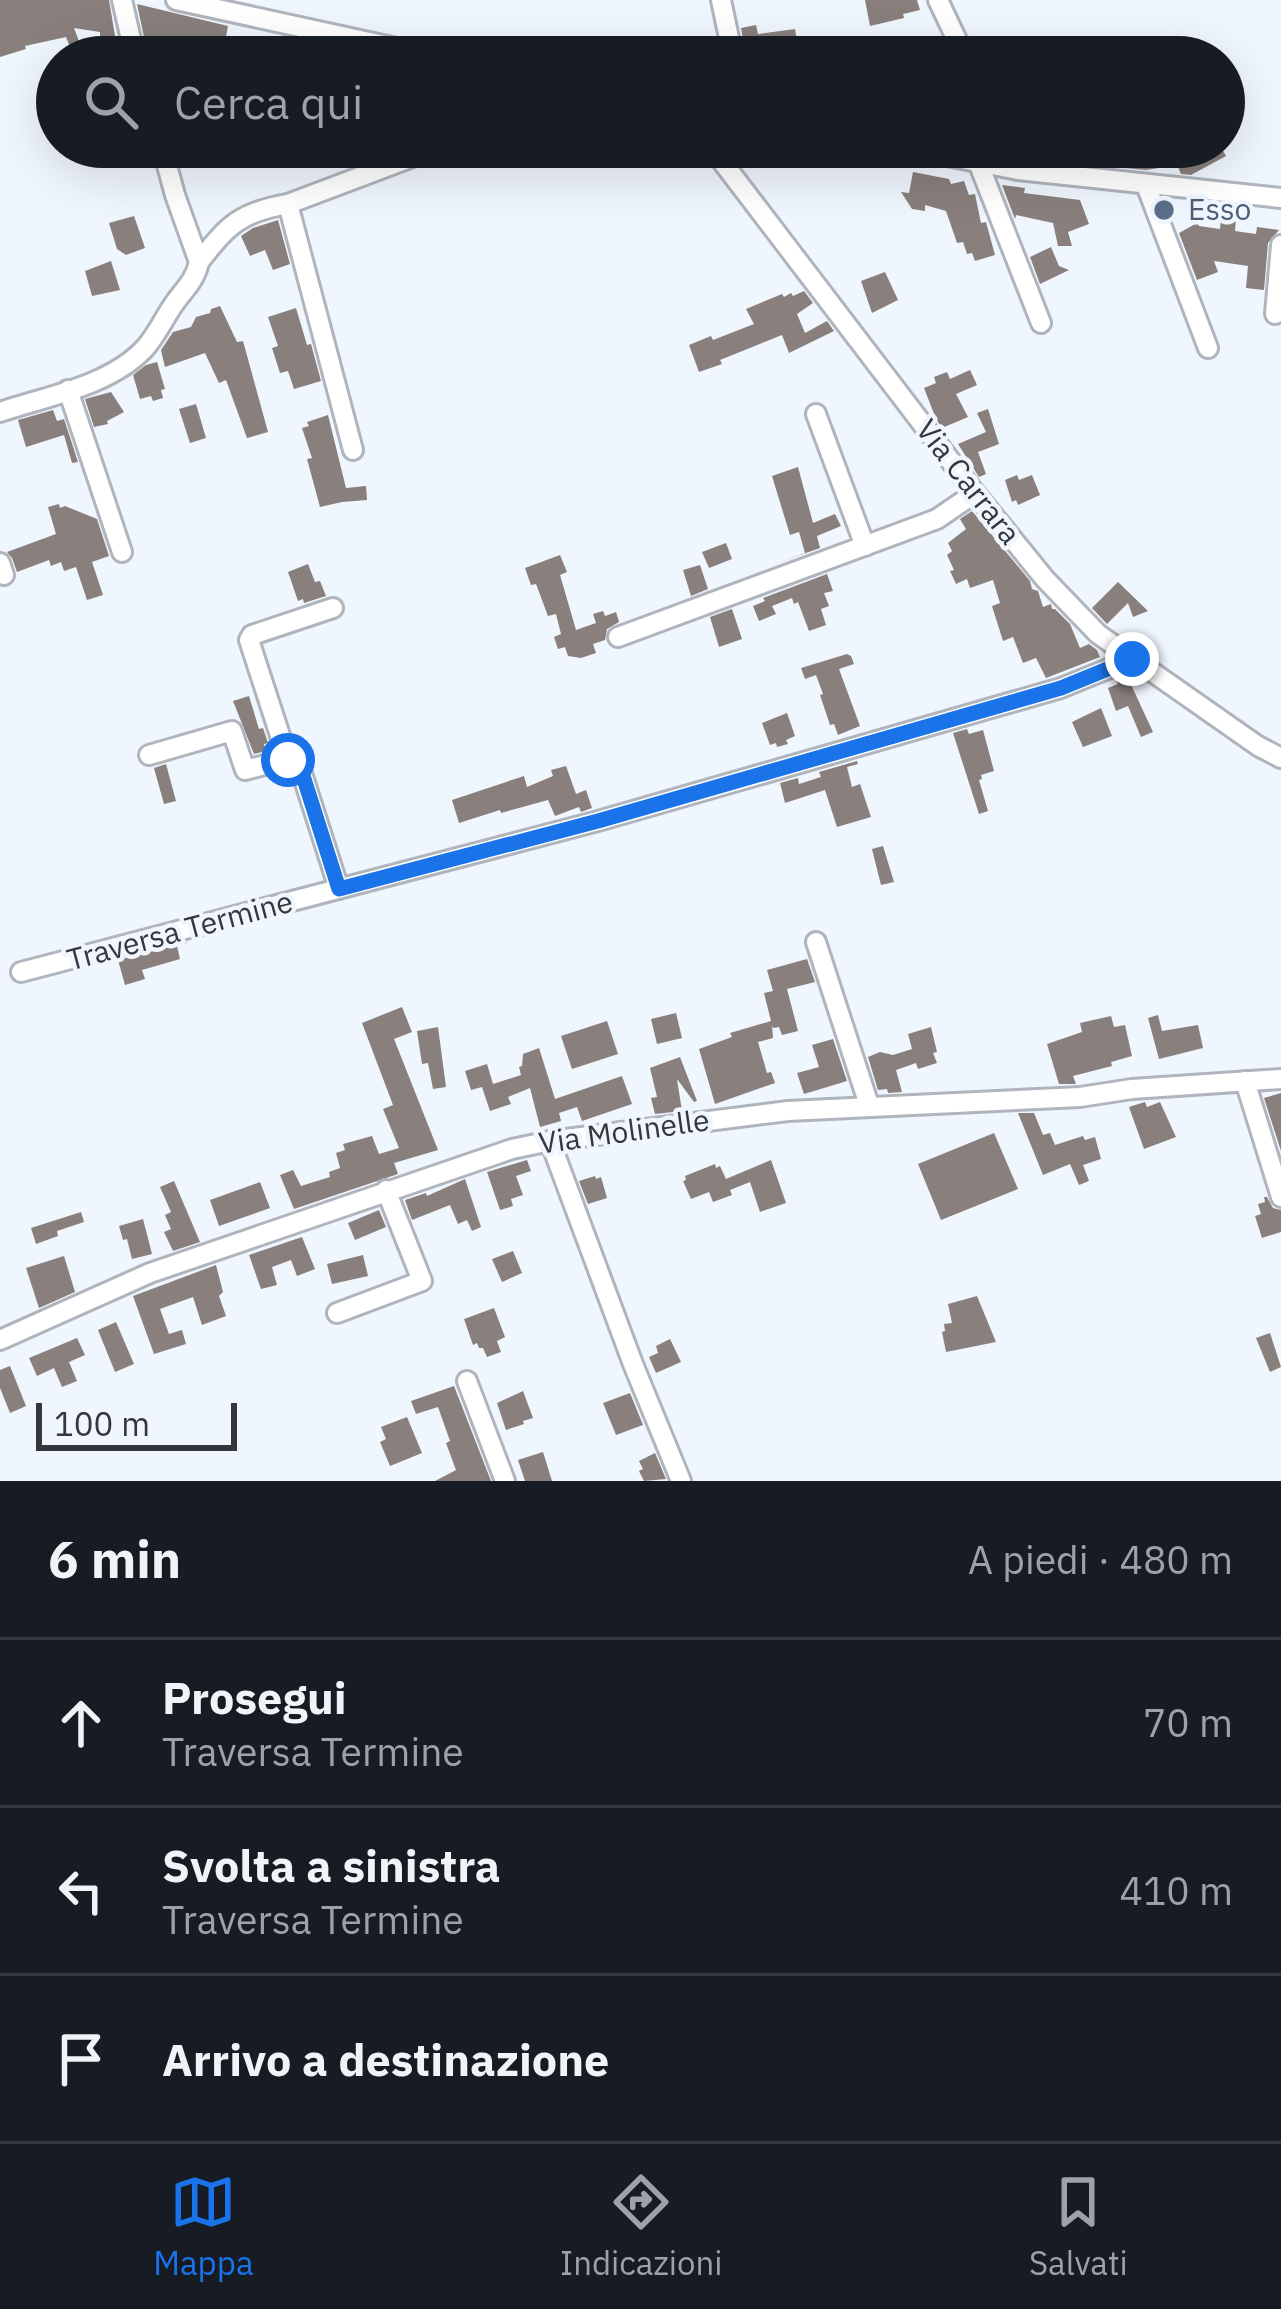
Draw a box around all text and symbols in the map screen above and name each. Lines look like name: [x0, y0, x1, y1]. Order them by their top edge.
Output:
search box: [36, 36, 1245, 168]
icon: search: [78, 69, 144, 135]
text: Cerca qui: [174, 73, 363, 131]
place label: Esso: [1188, 189, 1251, 228]
marker: Esso: [1151, 197, 1177, 223]
street label: Via Carrara: [908, 411, 1030, 552]
route end: [1105, 632, 1159, 686]
route start: [261, 733, 315, 787]
street label: Traversa Termine: [62, 881, 297, 978]
street label: Via Molinelle: [536, 1099, 712, 1162]
scale bar: [36, 1397, 237, 1450]
text: 100 m: [54, 1402, 150, 1445]
text: 6 min: [48, 1526, 181, 1592]
text: A piedi · 480 m: [968, 1534, 1233, 1585]
text: Prosegui: [162, 1668, 347, 1726]
icon: ahead: [48, 1690, 114, 1756]
text: 70 m: [1143, 1697, 1233, 1748]
text: Traversa Termine: [162, 1726, 464, 1777]
text: Svolta a sinistra: [162, 1836, 500, 1894]
icon: left: [48, 1858, 114, 1924]
text: 410 m: [1120, 1865, 1233, 1916]
text: Traversa Termine: [162, 1894, 464, 1945]
icon: arrive: [48, 2026, 114, 2092]
text: Arrivo a destinazione: [162, 2030, 609, 2088]
tab: Mappa: [153, 2169, 254, 2284]
tab: Indicazioni: [560, 2169, 723, 2284]
tab: Salvati: [1029, 2169, 1128, 2284]

